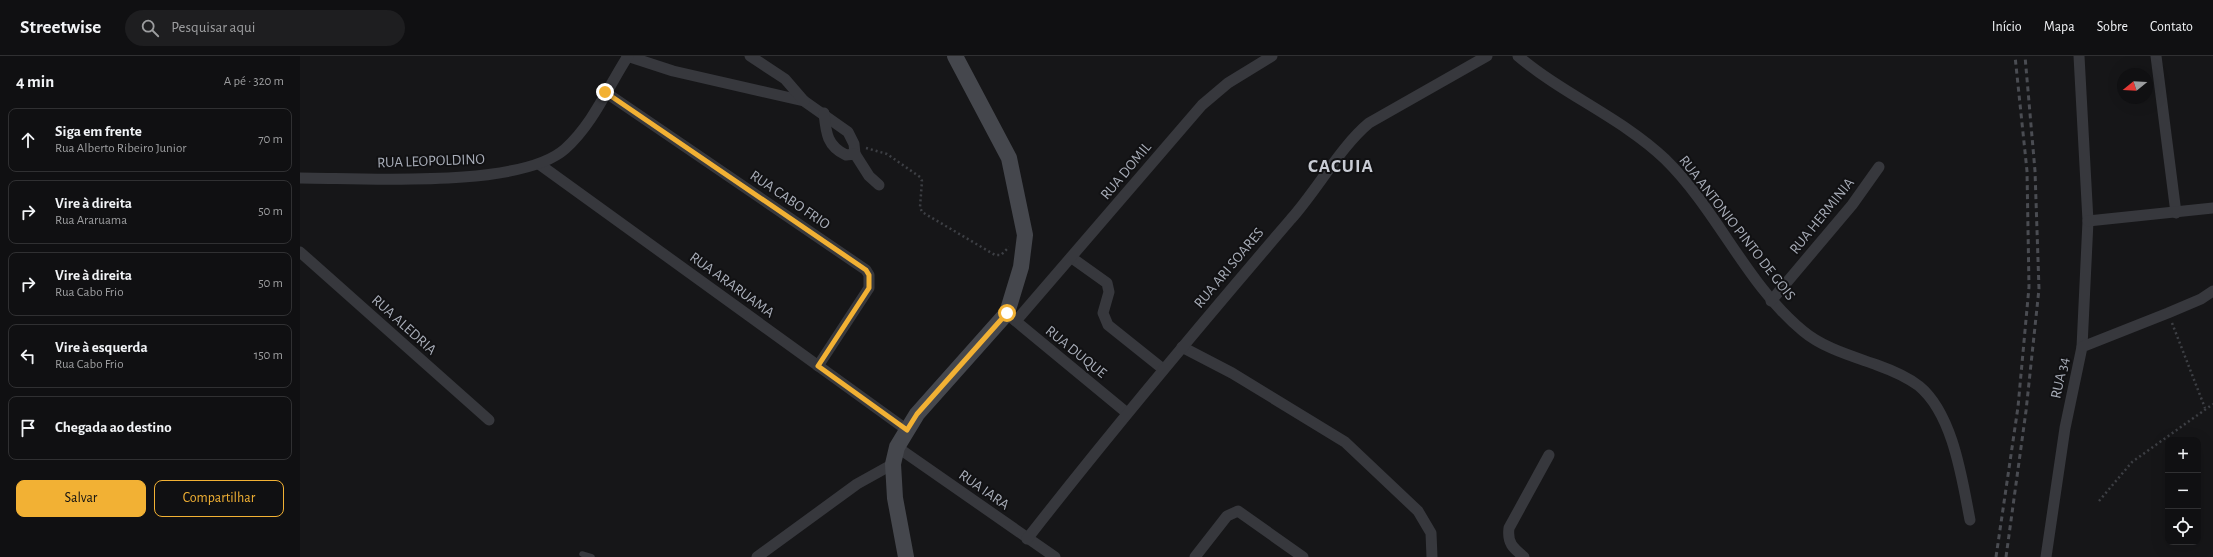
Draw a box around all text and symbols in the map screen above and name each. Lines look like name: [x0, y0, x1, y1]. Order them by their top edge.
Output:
search box: [125, 10, 405, 46]
icon: search: [139, 17, 161, 39]
text: Streetwise: [20, 18, 101, 37]
text: Pesquisar aqui: [171, 20, 255, 35]
text: Início: [1992, 20, 2022, 34]
text: Mapa: [2044, 20, 2075, 34]
text: Sobre: [2097, 20, 2128, 34]
text: Contato: [2150, 20, 2193, 34]
north arrow: [2117, 68, 2153, 104]
text: 4 min: [16, 73, 54, 90]
text: A pé · 320 m: [224, 75, 284, 88]
route end: [596, 83, 614, 101]
text: Siga em frente: [55, 124, 142, 139]
icon: ahead: [17, 129, 39, 151]
text: 70 m: [258, 133, 283, 146]
street label: RUA DOMIL: [1098, 139, 1155, 202]
text: Rua Alberto Ribeiro Junior: [55, 142, 186, 155]
street label: RUA LEOPOLDINO: [377, 152, 485, 170]
street label: RUA ANTONIO PINTO DE GOIS: [1676, 153, 1798, 303]
district label: CACUIA: [1308, 157, 1374, 176]
street label: RUA CABO FRIO: [747, 168, 833, 232]
street label: RUA HERMINIA: [1787, 175, 1857, 257]
text: Vire à direita: [55, 196, 132, 211]
icon: right: [17, 201, 39, 223]
text: 50 m: [258, 205, 283, 218]
text: Rua Araruama: [55, 214, 127, 227]
street label: RUA ARI SOARES: [1191, 225, 1267, 311]
street label: RUA ARARUAMA: [687, 249, 777, 321]
text: Vire à direita: [55, 268, 132, 283]
icon: right: [17, 273, 39, 295]
text: 50 m: [258, 277, 283, 290]
text: Rua Cabo Frio: [55, 286, 124, 299]
street label: RUA ALEDRIA: [369, 292, 439, 358]
route start: [998, 304, 1016, 322]
street label: RUA DUQUE: [1043, 323, 1109, 381]
text: Vire à esquerda: [55, 340, 148, 355]
icon: left: [17, 345, 39, 367]
text: 150 m: [254, 349, 283, 362]
street label: RUA 34: [2048, 356, 2072, 400]
text: Rua Cabo Frio: [55, 358, 124, 371]
icon: arrive: [17, 417, 39, 439]
text: Chegada ao destino: [55, 420, 172, 435]
map controls: [2165, 437, 2201, 545]
button: +: [2165, 437, 2201, 473]
street label: RUA IARA: [956, 467, 1012, 513]
button: −: [2165, 473, 2201, 509]
button: Salvar: [16, 480, 146, 517]
button: Compartilhar: [154, 480, 284, 517]
button: locate: [2165, 509, 2201, 545]

